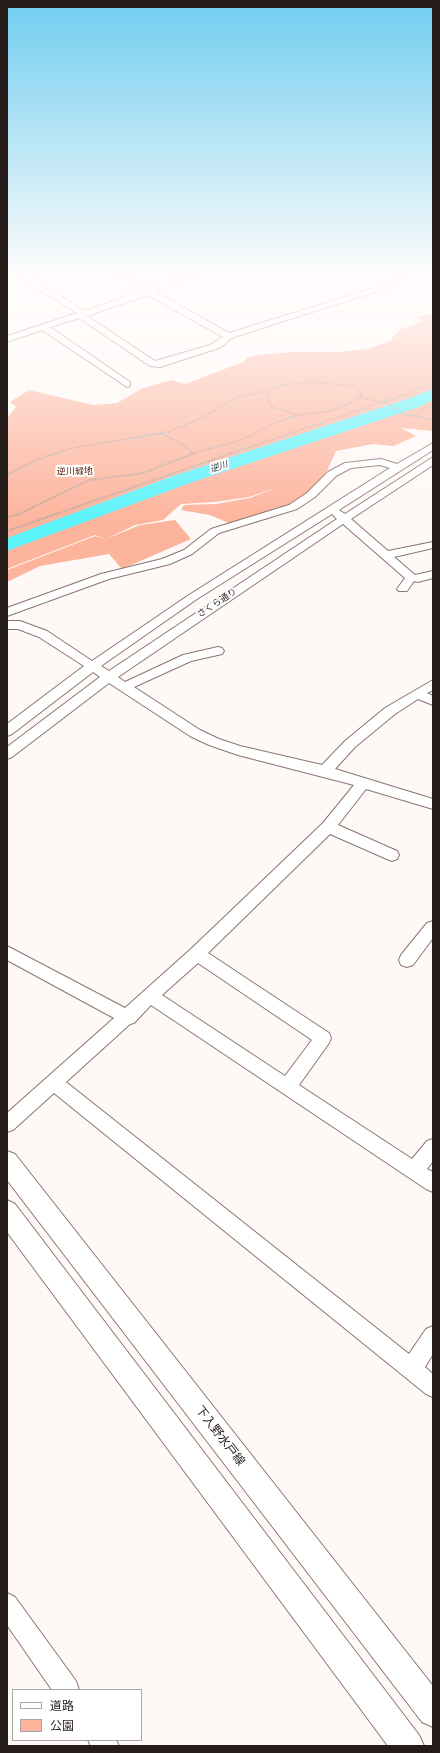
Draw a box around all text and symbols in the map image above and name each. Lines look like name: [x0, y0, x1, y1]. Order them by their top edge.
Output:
water label: 逆川: [209, 459, 229, 475]
park label: 逆川緑地: [57, 466, 93, 476]
street label: さくら通り: [195, 586, 239, 620]
street label: 下入野水戸線: [192, 1403, 248, 1469]
legend: [12, 1689, 142, 1741]
text: 道路: [50, 1697, 74, 1714]
text: 公園: [50, 1717, 74, 1734]

